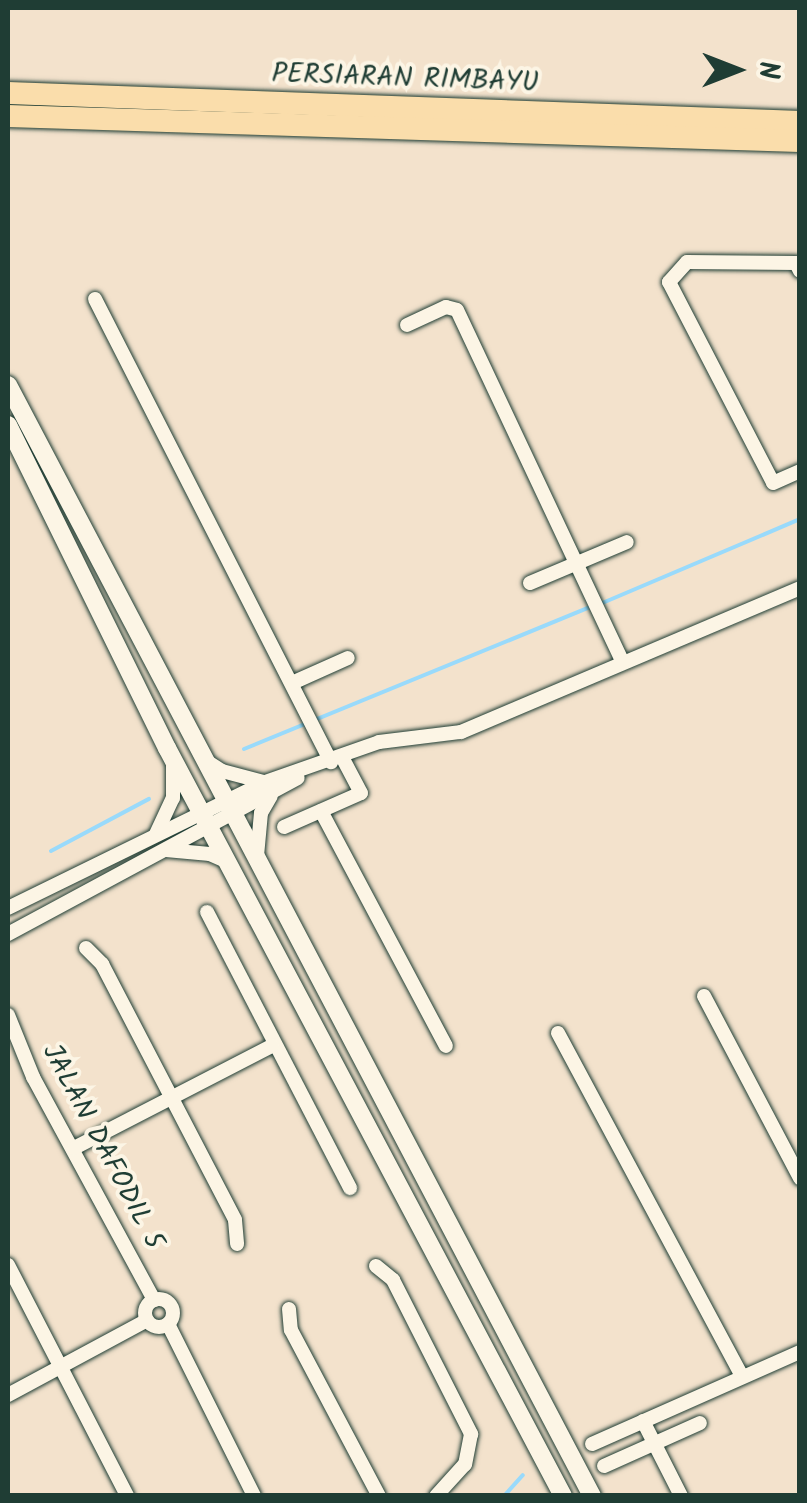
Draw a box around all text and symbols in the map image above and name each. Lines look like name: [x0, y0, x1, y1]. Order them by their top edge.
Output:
north arrow: [687, 20, 787, 120]
street label: PERSIARAN RIMBAYU: [271, 58, 539, 100]
text: N: [745, 61, 790, 79]
street label: JALAN DAFODIL 5: [34, 1039, 170, 1255]

